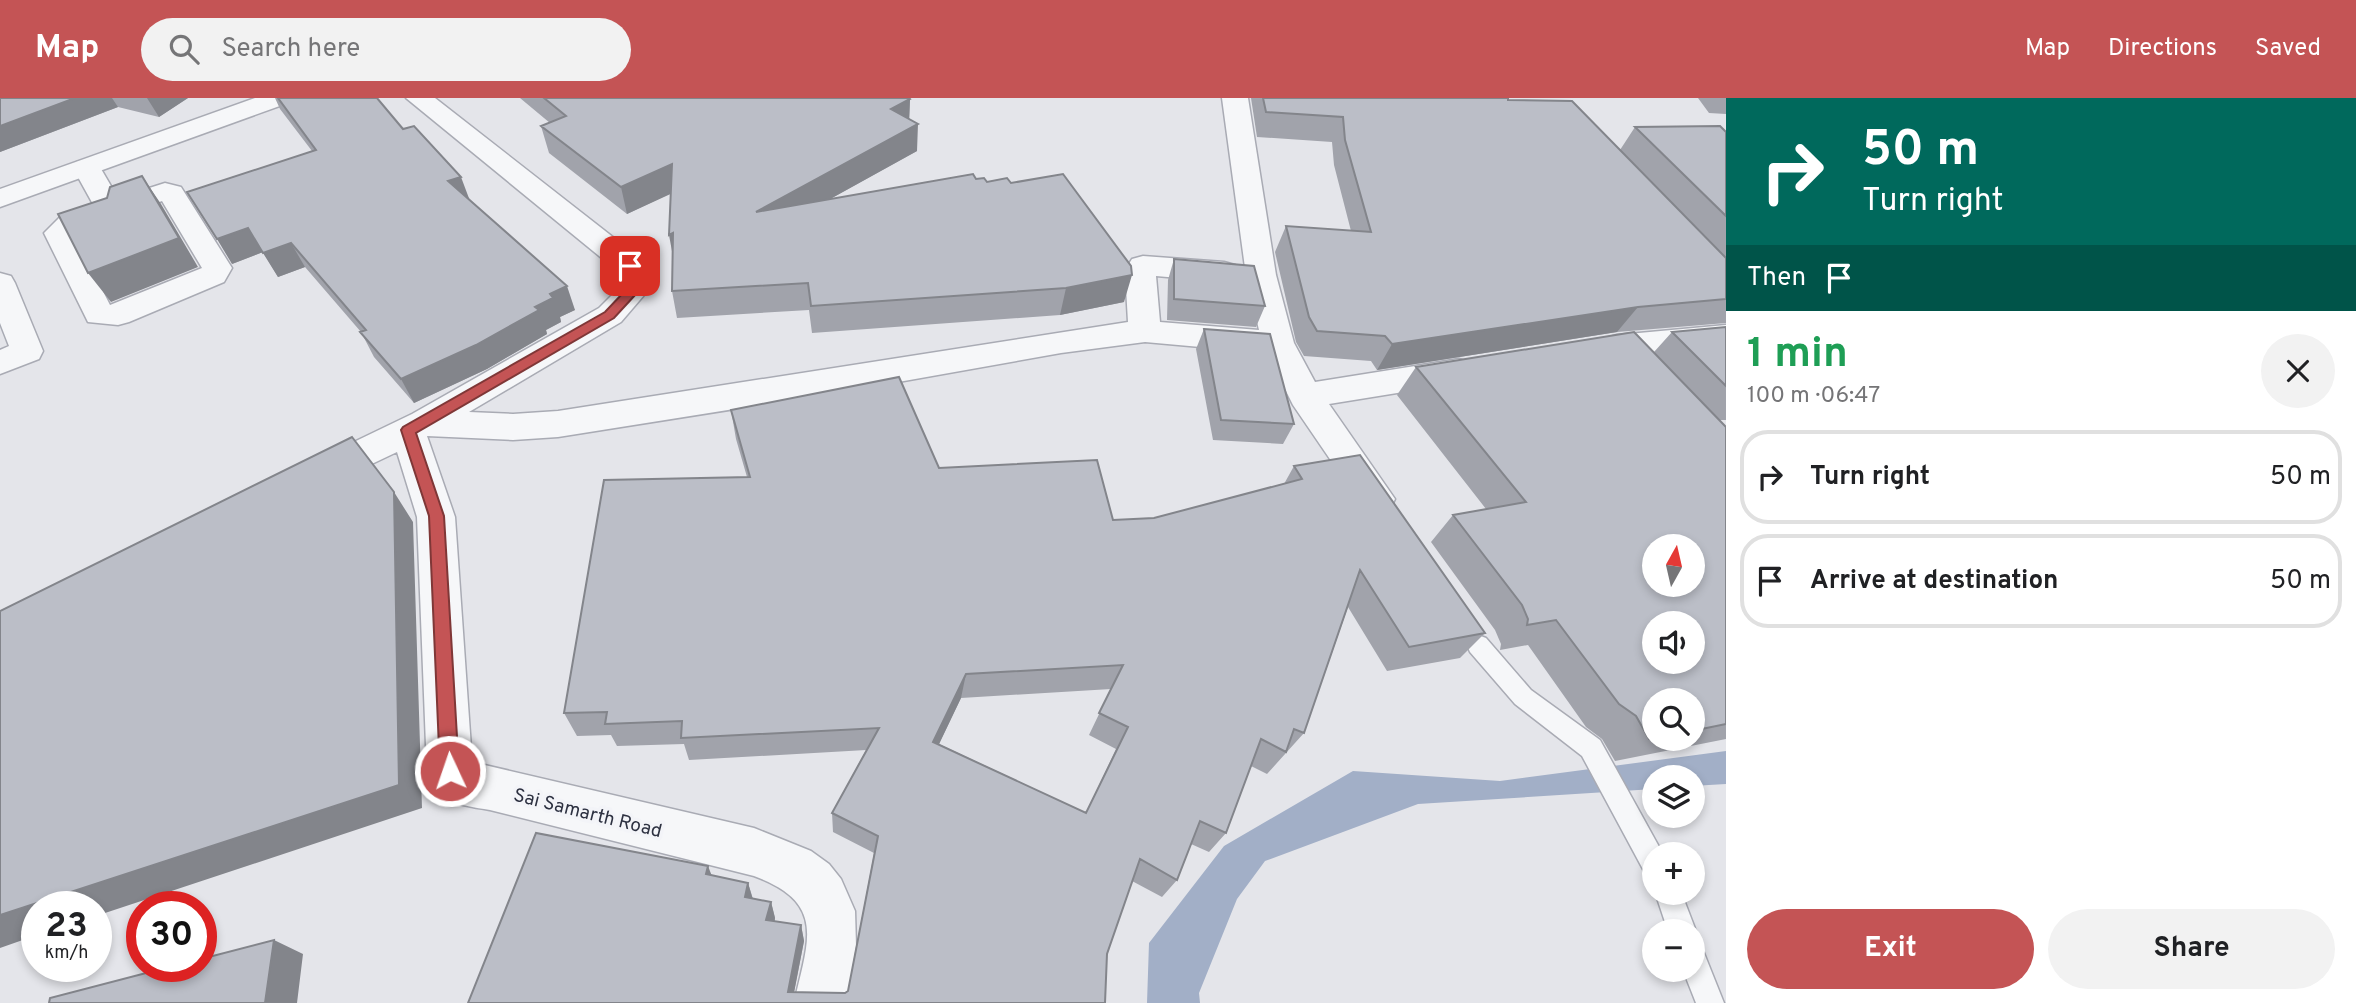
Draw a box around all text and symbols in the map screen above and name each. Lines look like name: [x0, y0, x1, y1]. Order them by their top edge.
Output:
search box: [141, 18, 631, 81]
text: Map: [35, 28, 99, 70]
icon: search: [165, 30, 203, 68]
text: Search here: [221, 33, 360, 66]
text: Map: [2025, 34, 2070, 64]
text: Directions: [2108, 34, 2217, 64]
text: Saved: [2255, 34, 2321, 64]
text: 50 m: [1862, 121, 1979, 183]
icon: right: [1747, 126, 1838, 217]
text: Turn right: [1862, 182, 2004, 222]
pin: [600, 236, 660, 296]
icon: arrive: [611, 247, 649, 285]
icon: arrive: [1820, 259, 1858, 297]
text: Then: [1747, 262, 1806, 295]
text: 1 min: [1747, 329, 1848, 382]
button: close: [2261, 334, 2335, 408]
text: 100 m · 06:47: [1747, 382, 1880, 411]
icon: right: [1751, 458, 1789, 496]
text: Turn right: [1810, 461, 1930, 494]
text: 50 m: [2270, 461, 2331, 494]
north arrow: [1642, 534, 1704, 597]
map controls: [1642, 534, 1705, 982]
icon: arrive: [1751, 562, 1789, 600]
text: Arrive at destination: [1810, 565, 2058, 598]
text: 50 m: [2270, 565, 2331, 598]
button: sound: [1642, 611, 1705, 674]
button: search: [1642, 688, 1705, 751]
position arrow: [413, 734, 487, 808]
button: layers: [1642, 765, 1705, 828]
street label: Sai Samarth Road: [511, 784, 664, 844]
button: +: [1642, 842, 1705, 905]
speed limit sign: 30: [126, 891, 217, 982]
text: 23: [45, 905, 88, 949]
button: Exit: [1747, 909, 2034, 989]
button: Share: [2048, 909, 2335, 989]
button: −: [1642, 919, 1705, 982]
text: km/h: [45, 942, 88, 965]

